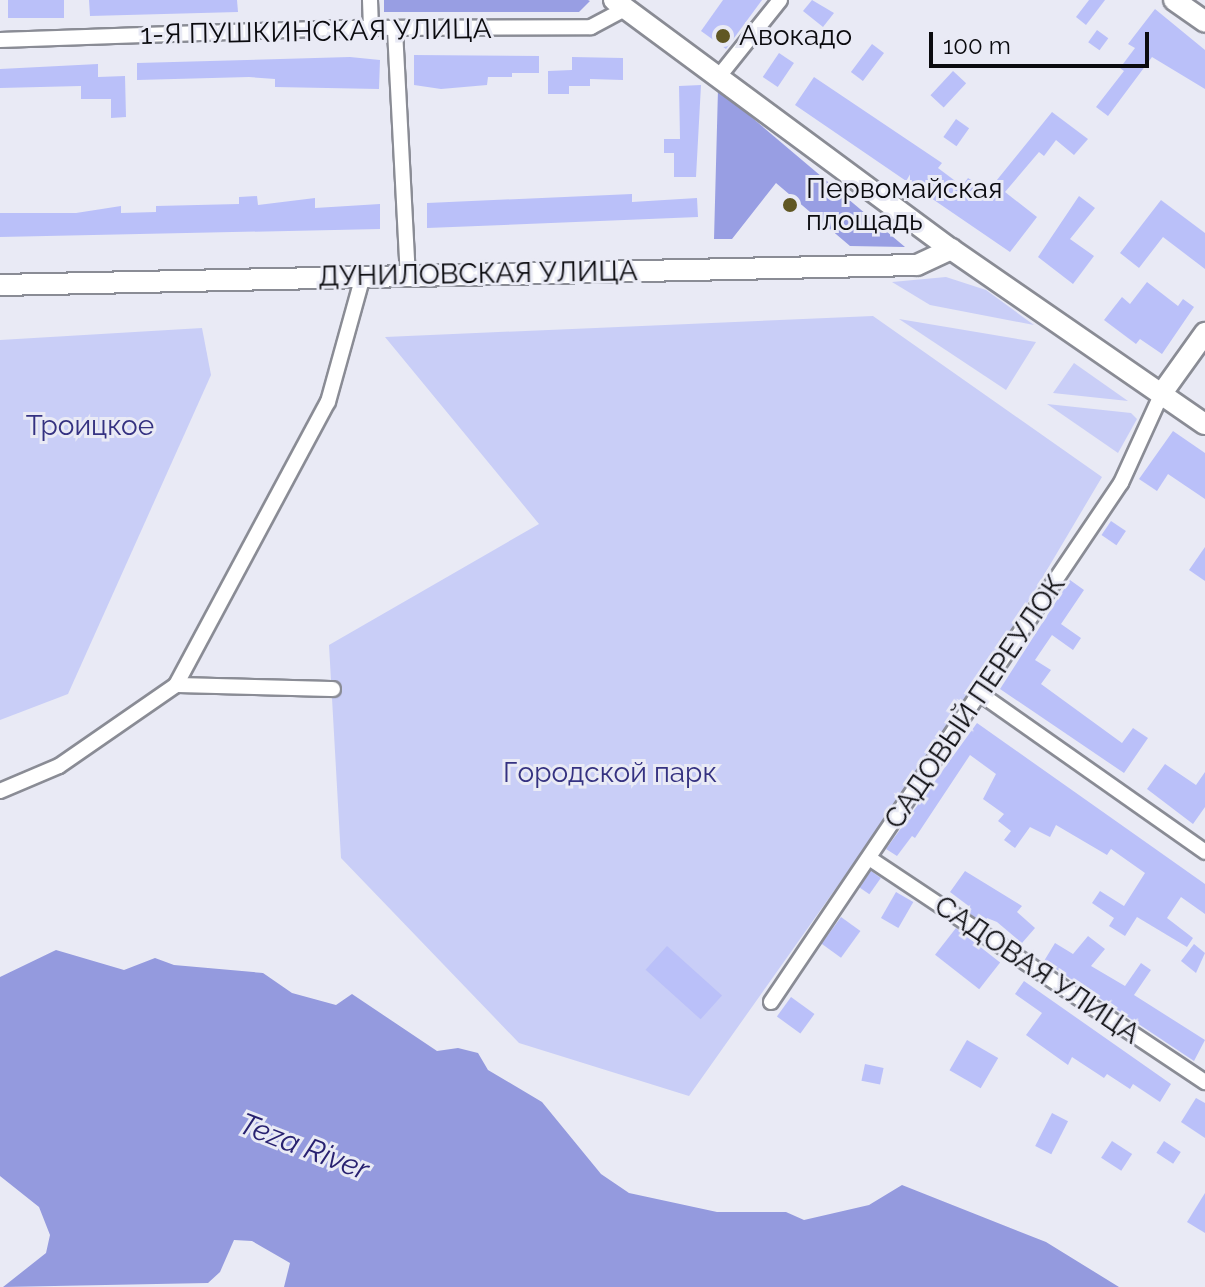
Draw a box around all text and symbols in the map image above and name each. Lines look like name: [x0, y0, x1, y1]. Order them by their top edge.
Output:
street label: 1-Я ПУШКИНСКАЯ УЛИЦА: [140, 12, 492, 52]
scale bar: [933, 16, 1153, 66]
place label: Авокадо: [739, 19, 852, 53]
marker: Авокадо: [714, 27, 732, 45]
text: 100 m: [943, 31, 1011, 60]
place label: Первомайская площадь: [806, 172, 1003, 238]
marker: Первомайская площадь: [781, 196, 799, 214]
street label: ДУНИЛОВСКАЯ УЛИЦА: [318, 254, 638, 294]
park label: Троицкое: [26, 409, 154, 443]
street label: САДОВЫЙ ПЕРЕУЛОК: [878, 569, 1072, 835]
park label: Городской парк: [503, 756, 717, 790]
street label: САДОВАЯ УЛИЦА: [928, 889, 1146, 1051]
water label: Teza River: [234, 1106, 374, 1188]

